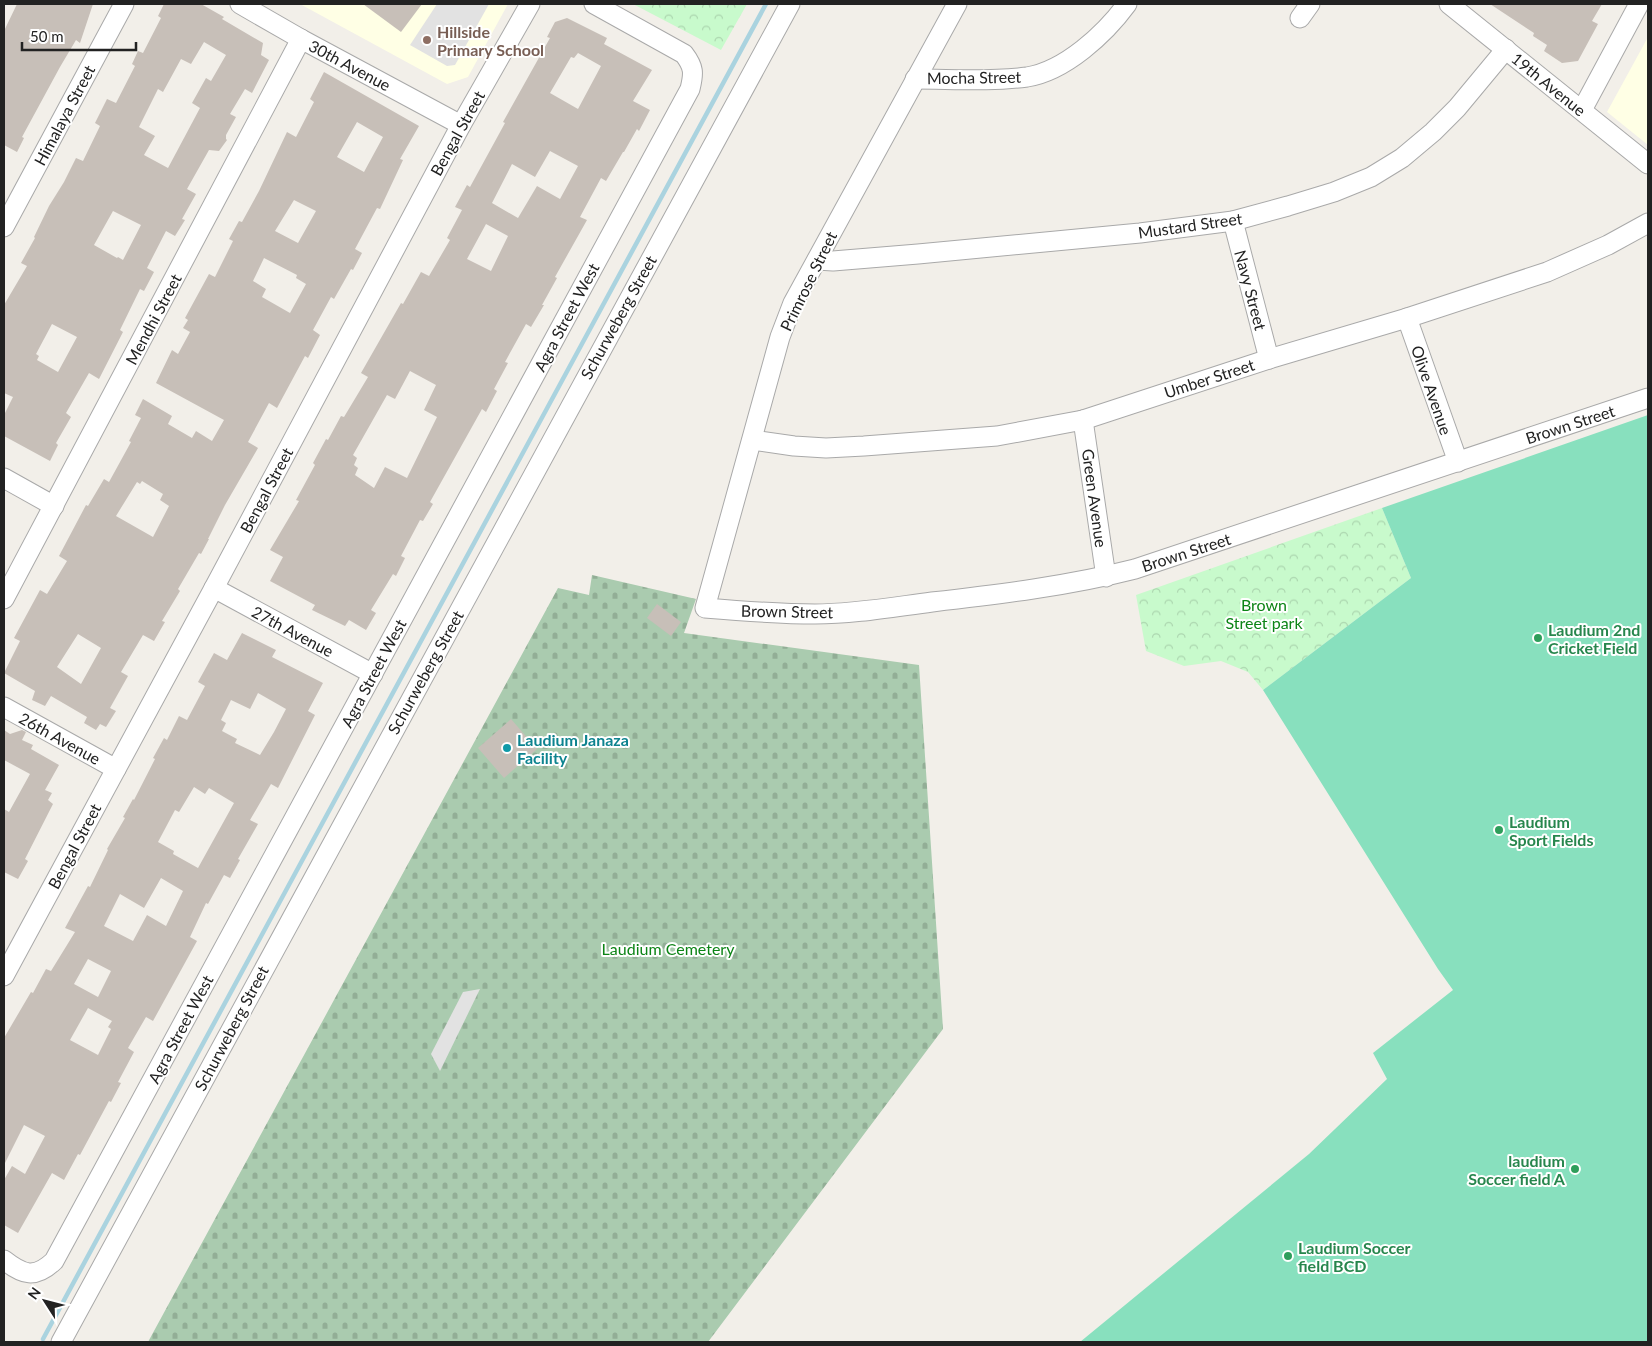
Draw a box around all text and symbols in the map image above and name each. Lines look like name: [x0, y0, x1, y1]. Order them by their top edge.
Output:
scale bar: [22, 20, 136, 52]
place label: Hillside Primary School: [437, 22, 544, 59]
text: 50 m: [30, 27, 64, 45]
marker: Hillside Primary School: [421, 34, 433, 46]
street label: 30th Avenue: [306, 36, 394, 94]
street label: 19th Avenue: [1508, 48, 1590, 120]
street label: Himalaya Street: [30, 61, 99, 168]
street label: Mocha Street: [927, 67, 1022, 87]
street label: Bengal Street: [426, 87, 488, 179]
street label: Mustard Street: [1137, 208, 1244, 242]
street label: Primrose Street: [776, 228, 840, 334]
street label: Navy Street: [1231, 248, 1271, 332]
street label: Schurweberg Street: [576, 252, 660, 382]
street label: Agra Street West: [530, 259, 603, 374]
street label: Mendhi Street: [121, 270, 185, 368]
street label: Olive Avenue: [1408, 343, 1456, 437]
street label: Umber Street: [1161, 354, 1257, 402]
street label: Brown Street: [1523, 401, 1617, 447]
street label: Bengal Street: [236, 444, 297, 536]
street label: Green Avenue: [1079, 447, 1111, 549]
street label: Brown Street: [1139, 529, 1233, 575]
park label: Brown Street park: [1225, 595, 1303, 632]
street label: Brown Street: [741, 601, 834, 621]
street label: 27th Avenue: [249, 602, 337, 660]
street label: Schurweberg Street: [383, 607, 467, 737]
street label: Agra Street West: [337, 615, 410, 730]
place label: Laudium 2nd Cricket Field: [1548, 620, 1640, 657]
marker: Laudium 2nd Cricket Field: [1532, 632, 1544, 644]
street label: 26th Avenue: [16, 708, 104, 768]
place label: Laudium Janaza Facility: [517, 730, 629, 767]
marker: Laudium Janaza Facility: [501, 742, 513, 754]
street label: Bengal Street: [44, 800, 105, 892]
place label: Laudium Sport Fields: [1509, 812, 1593, 849]
marker: Laudium Sport Fields: [1493, 824, 1505, 836]
park label: Laudium Cemetery: [602, 939, 735, 958]
street label: Schurweberg Street: [190, 962, 272, 1094]
street label: Agra Street West: [144, 971, 217, 1086]
place label: laudium Soccer field A: [1468, 1151, 1566, 1188]
marker: laudium Soccer field A: [1569, 1163, 1581, 1175]
place label: Laudium Soccer field BCD: [1298, 1238, 1411, 1275]
marker: Laudium Soccer field BCD: [1282, 1250, 1294, 1262]
north arrow: [20, 1276, 70, 1326]
text: N: [24, 1284, 44, 1302]

